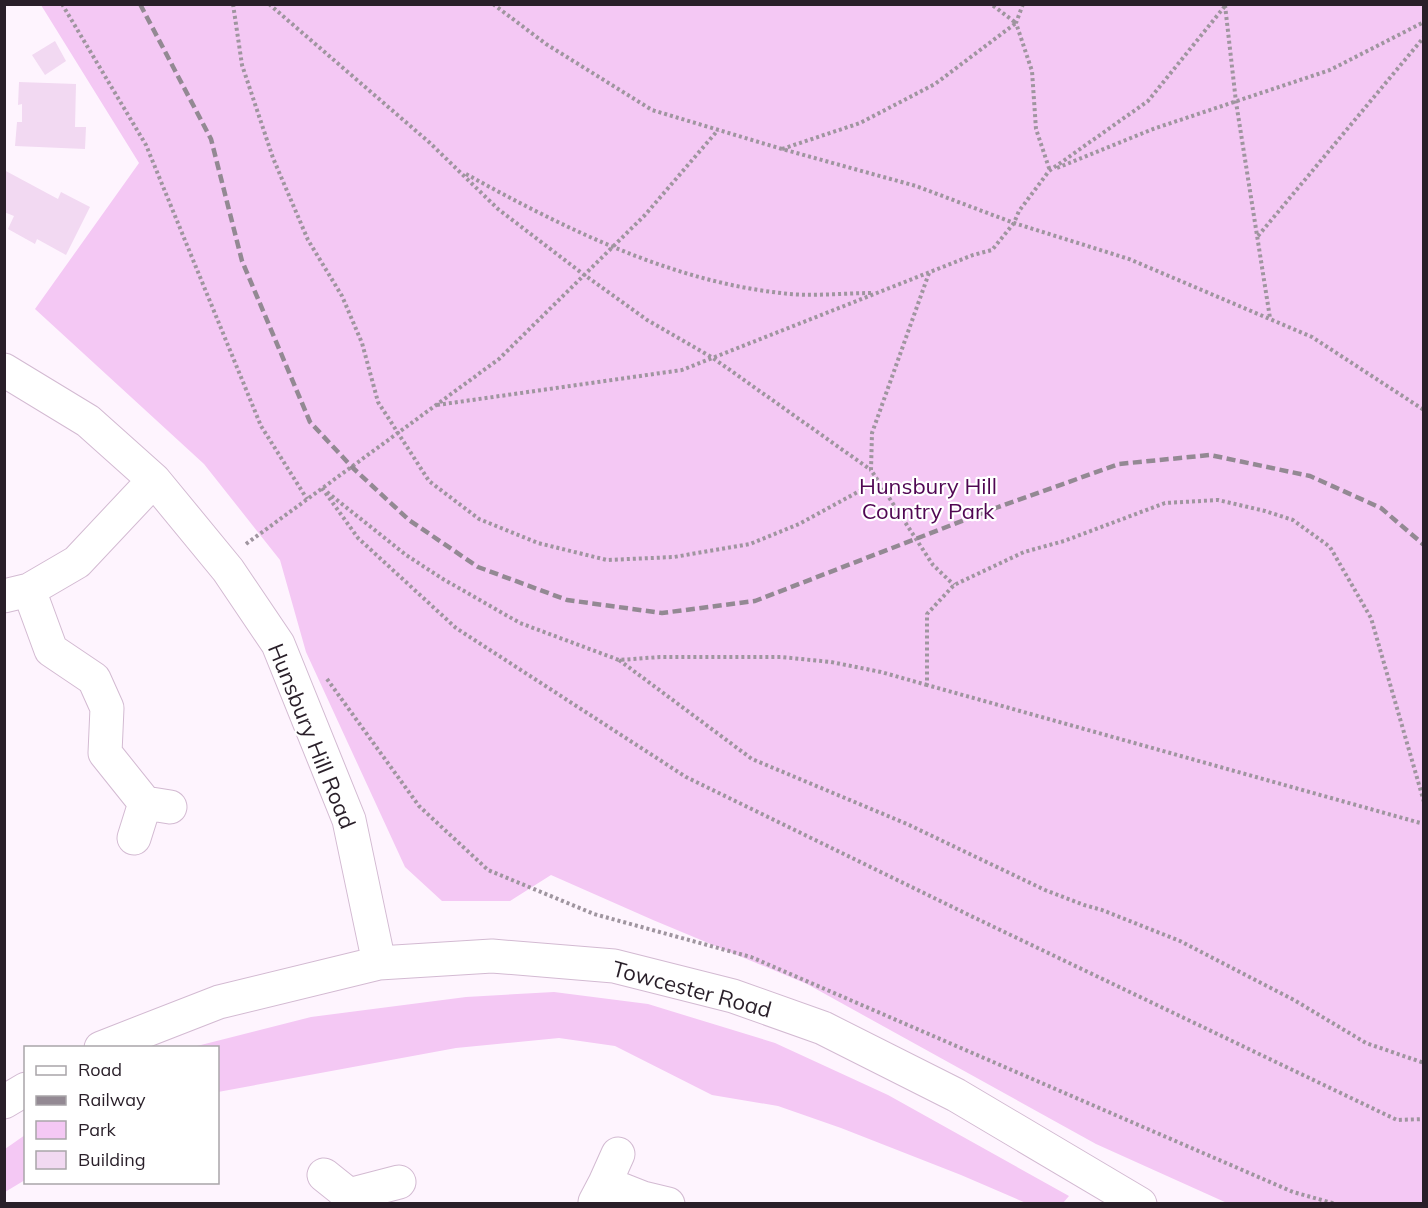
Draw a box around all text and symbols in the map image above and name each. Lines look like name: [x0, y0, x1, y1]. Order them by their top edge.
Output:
park label: Hunsbury Hill Country Park: [859, 472, 997, 525]
street label: Hunsbury Hill Road: [262, 639, 362, 833]
street label: Towcester Road: [609, 954, 775, 1024]
legend: [24, 1046, 219, 1184]
text: Road: [78, 1058, 122, 1081]
text: Railway: [78, 1088, 146, 1111]
text: Park: [78, 1118, 117, 1141]
text: Building: [78, 1148, 146, 1171]

